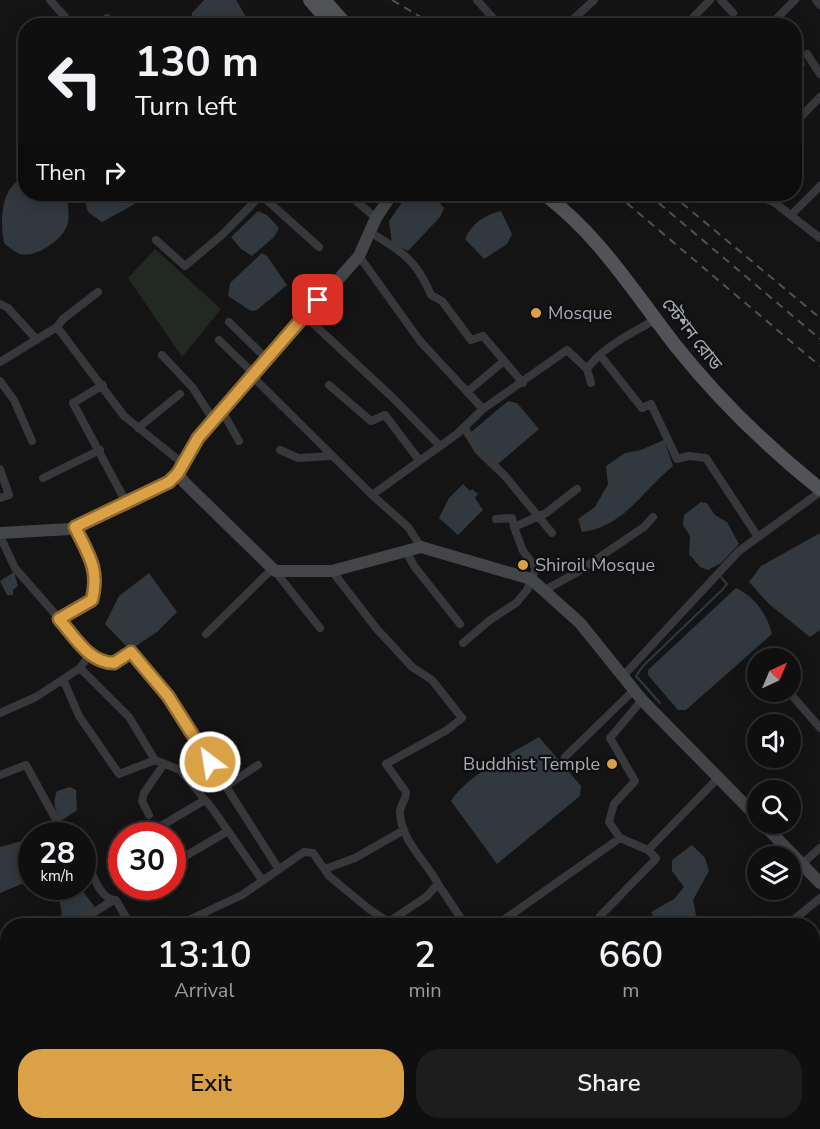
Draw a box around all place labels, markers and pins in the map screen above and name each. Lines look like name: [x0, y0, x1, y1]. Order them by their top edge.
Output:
pin: [292, 274, 343, 325]
place label: Mosque: [548, 301, 612, 325]
marker: Mosque: [529, 306, 543, 320]
place label: Shiroil Mosque: [535, 553, 655, 577]
marker: Shiroil Mosque: [516, 558, 530, 572]
place label: Buddhist Temple: [463, 752, 600, 776]
marker: Buddhist Temple: [605, 757, 619, 771]

